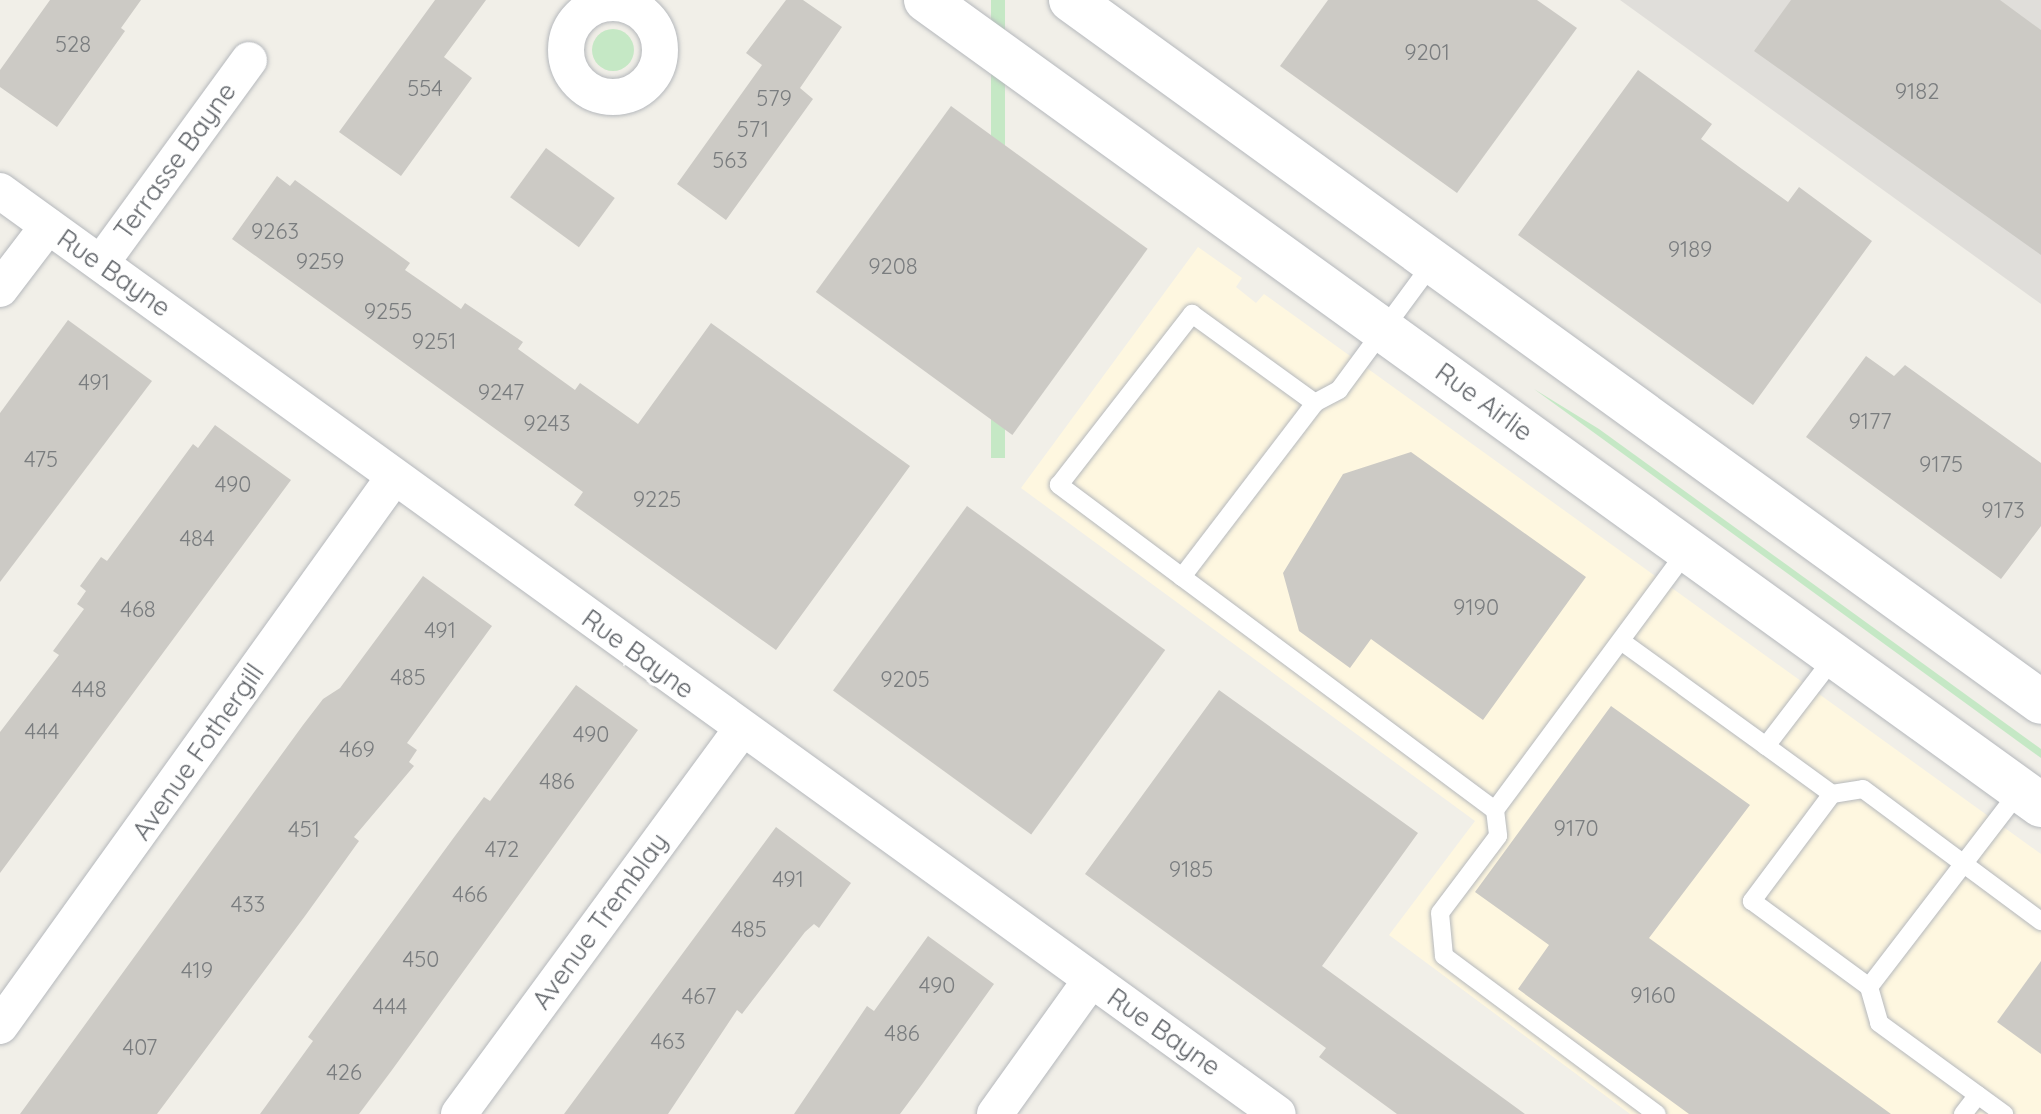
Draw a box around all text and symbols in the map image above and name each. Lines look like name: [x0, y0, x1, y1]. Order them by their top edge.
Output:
house number: 528: [55, 32, 91, 58]
house number: 9201: [1404, 40, 1450, 66]
house number: 554: [407, 76, 443, 102]
street label: Terrasse Bayne: [108, 77, 242, 245]
house number: 9182: [1895, 79, 1939, 105]
house number: 579: [756, 86, 792, 112]
house number: 571: [737, 117, 769, 143]
house number: 563: [712, 148, 748, 174]
house number: 9263: [251, 219, 299, 245]
street label: Rue Bayne: [51, 223, 177, 323]
house number: 9189: [1668, 237, 1712, 263]
house number: 9259: [296, 249, 344, 275]
house number: 9208: [868, 254, 918, 280]
house number: 9255: [364, 299, 412, 325]
house number: 9251: [412, 329, 456, 355]
street label: Rue Airlie: [1429, 356, 1539, 448]
house number: 491: [78, 370, 110, 396]
house number: 9247: [478, 380, 524, 406]
house number: 9177: [1848, 409, 1892, 435]
house number: 9243: [523, 411, 571, 437]
house number: 475: [24, 447, 58, 473]
house number: 9175: [1919, 452, 1963, 478]
house number: 490: [215, 472, 251, 498]
house number: 9225: [633, 487, 681, 513]
house number: 9173: [1981, 498, 2025, 524]
house number: 484: [179, 526, 215, 552]
house number: 9190: [1453, 595, 1499, 621]
house number: 468: [120, 597, 156, 623]
street label: Rue Bayne: [576, 603, 700, 705]
house number: 491: [424, 618, 456, 644]
street label: Avenue Fothergill: [126, 658, 270, 846]
house number: 485: [390, 665, 426, 691]
house number: 9205: [880, 667, 930, 693]
house number: 448: [71, 677, 107, 703]
house number: 444: [25, 719, 59, 745]
house number: 490: [573, 722, 609, 748]
house number: 469: [339, 737, 375, 763]
house number: 486: [539, 769, 575, 795]
house number: 9170: [1554, 816, 1598, 842]
house number: 451: [288, 817, 320, 843]
street label: Avenue Tremblay: [526, 827, 674, 1015]
house number: 472: [485, 837, 519, 863]
house number: 9185: [1169, 857, 1213, 883]
house number: 491: [772, 867, 804, 893]
house number: 466: [452, 882, 488, 908]
house number: 433: [231, 892, 265, 918]
house number: 485: [731, 917, 767, 943]
house number: 450: [403, 947, 439, 973]
house number: 419: [181, 958, 213, 984]
house number: 490: [919, 973, 955, 999]
street label: Rue Bayne: [1101, 982, 1227, 1082]
house number: 9160: [1630, 983, 1676, 1009]
house number: 467: [682, 984, 716, 1010]
house number: 444: [373, 994, 407, 1020]
house number: 486: [884, 1021, 920, 1047]
house number: 463: [651, 1029, 685, 1055]
house number: 407: [123, 1035, 157, 1061]
house number: 426: [326, 1060, 362, 1086]

